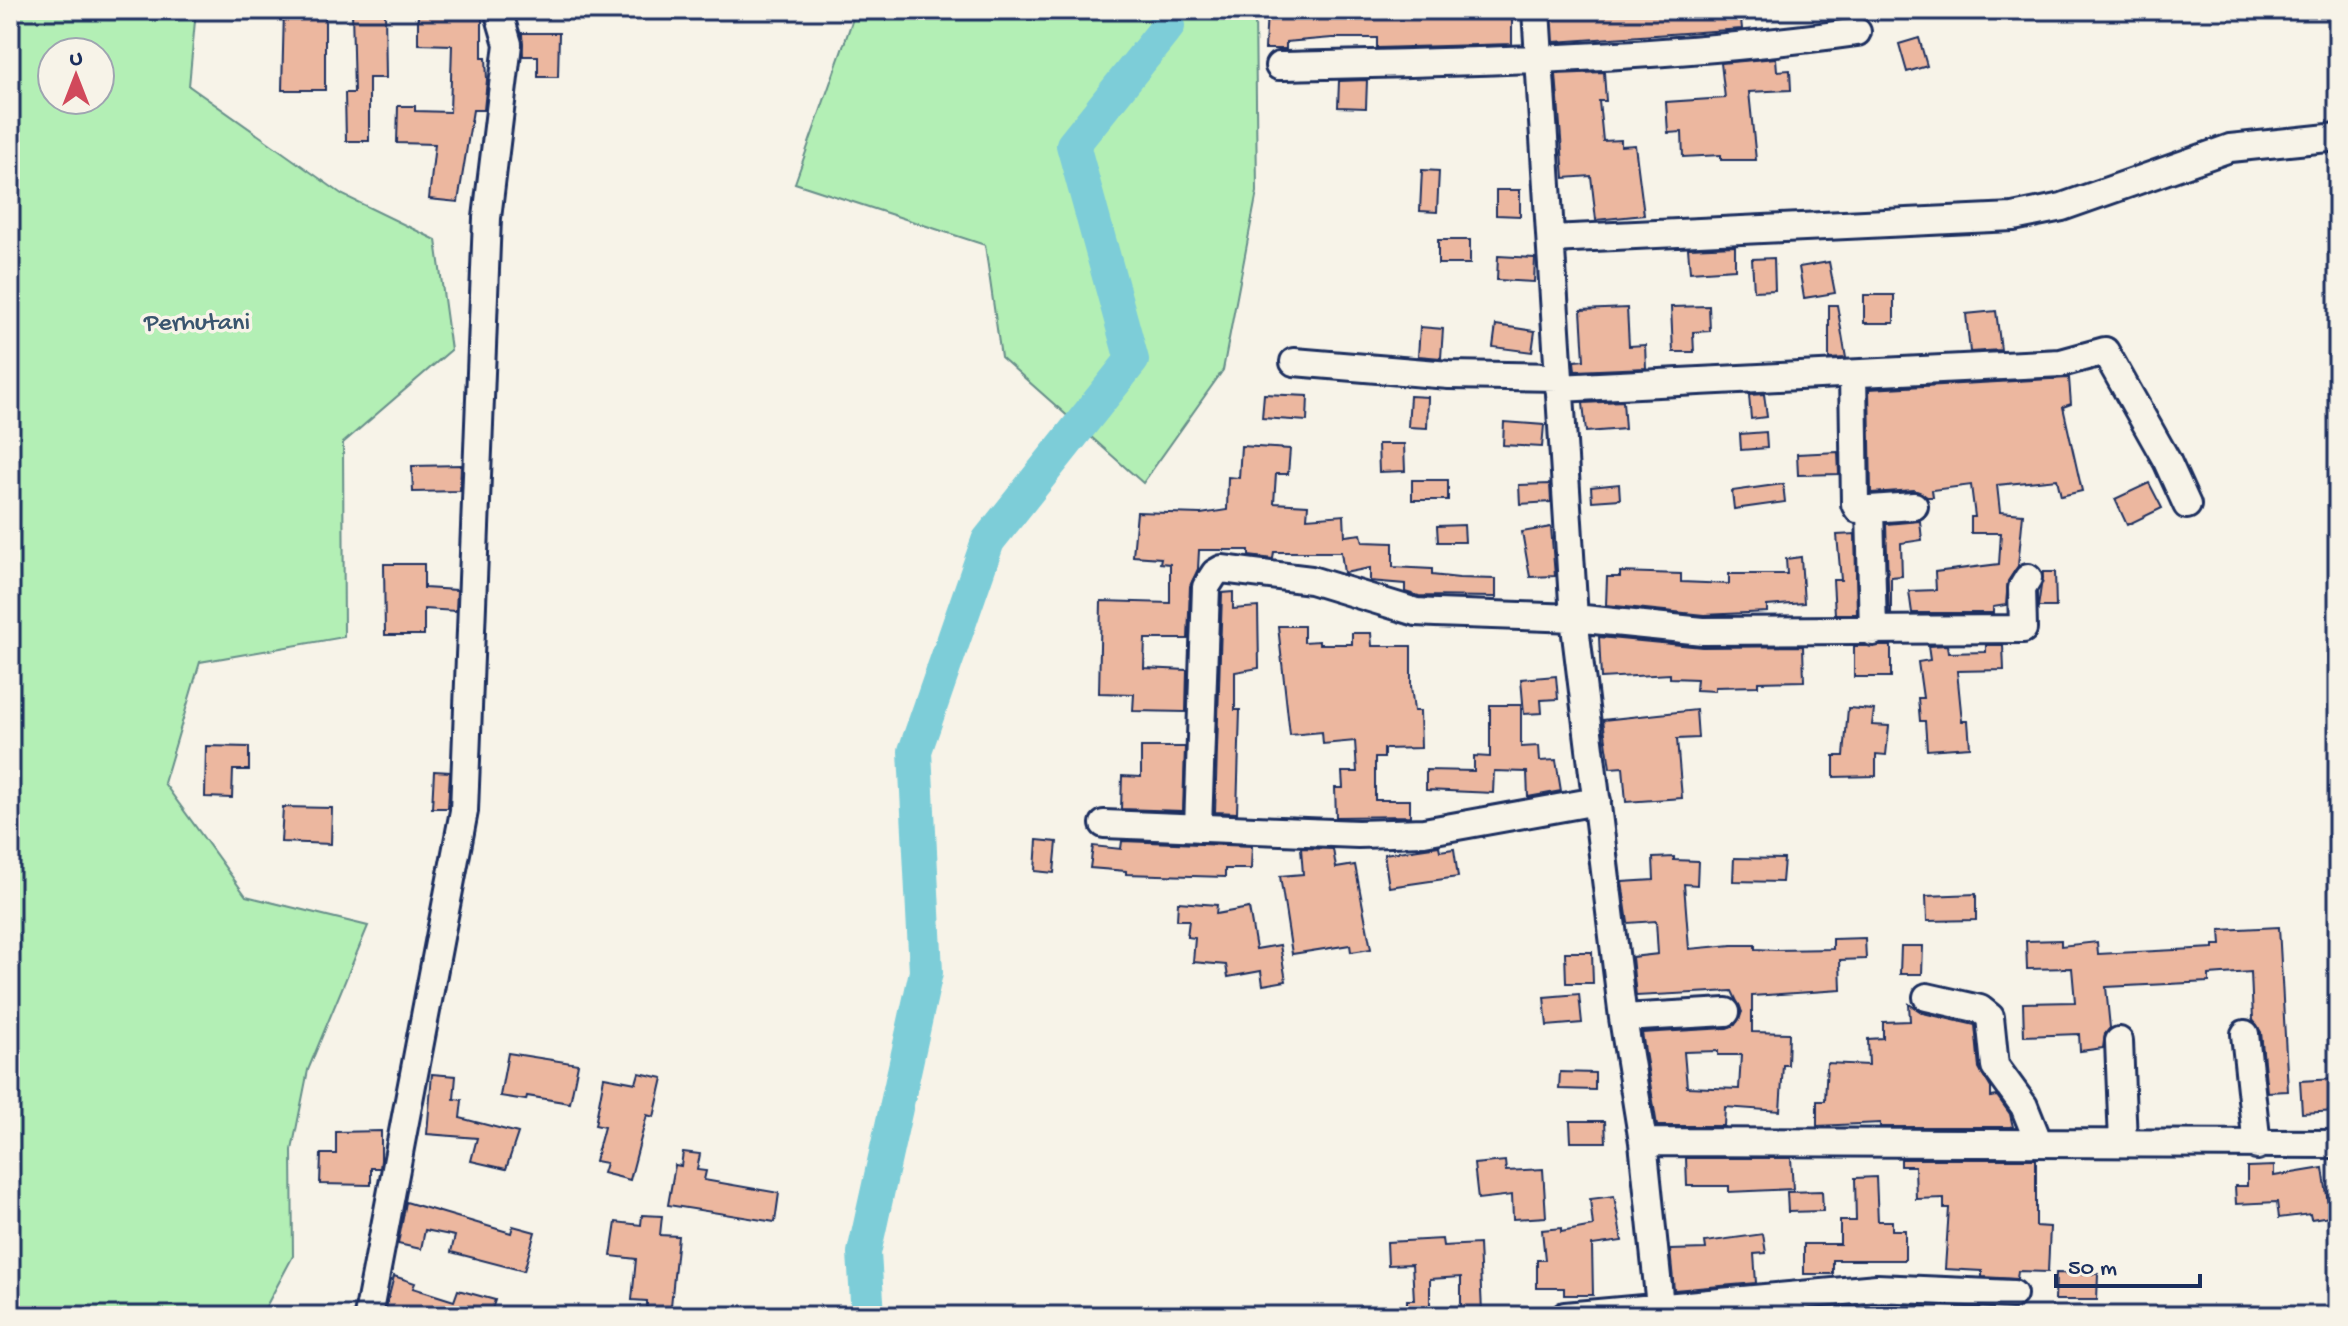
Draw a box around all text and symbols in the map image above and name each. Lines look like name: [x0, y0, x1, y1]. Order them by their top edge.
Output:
north arrow: [36, 36, 116, 116]
text: U: [70, 47, 83, 73]
park label: Perhutani: [143, 309, 250, 340]
scale bar: [2056, 1238, 2200, 1288]
text: 50 m: [2068, 1255, 2117, 1284]

